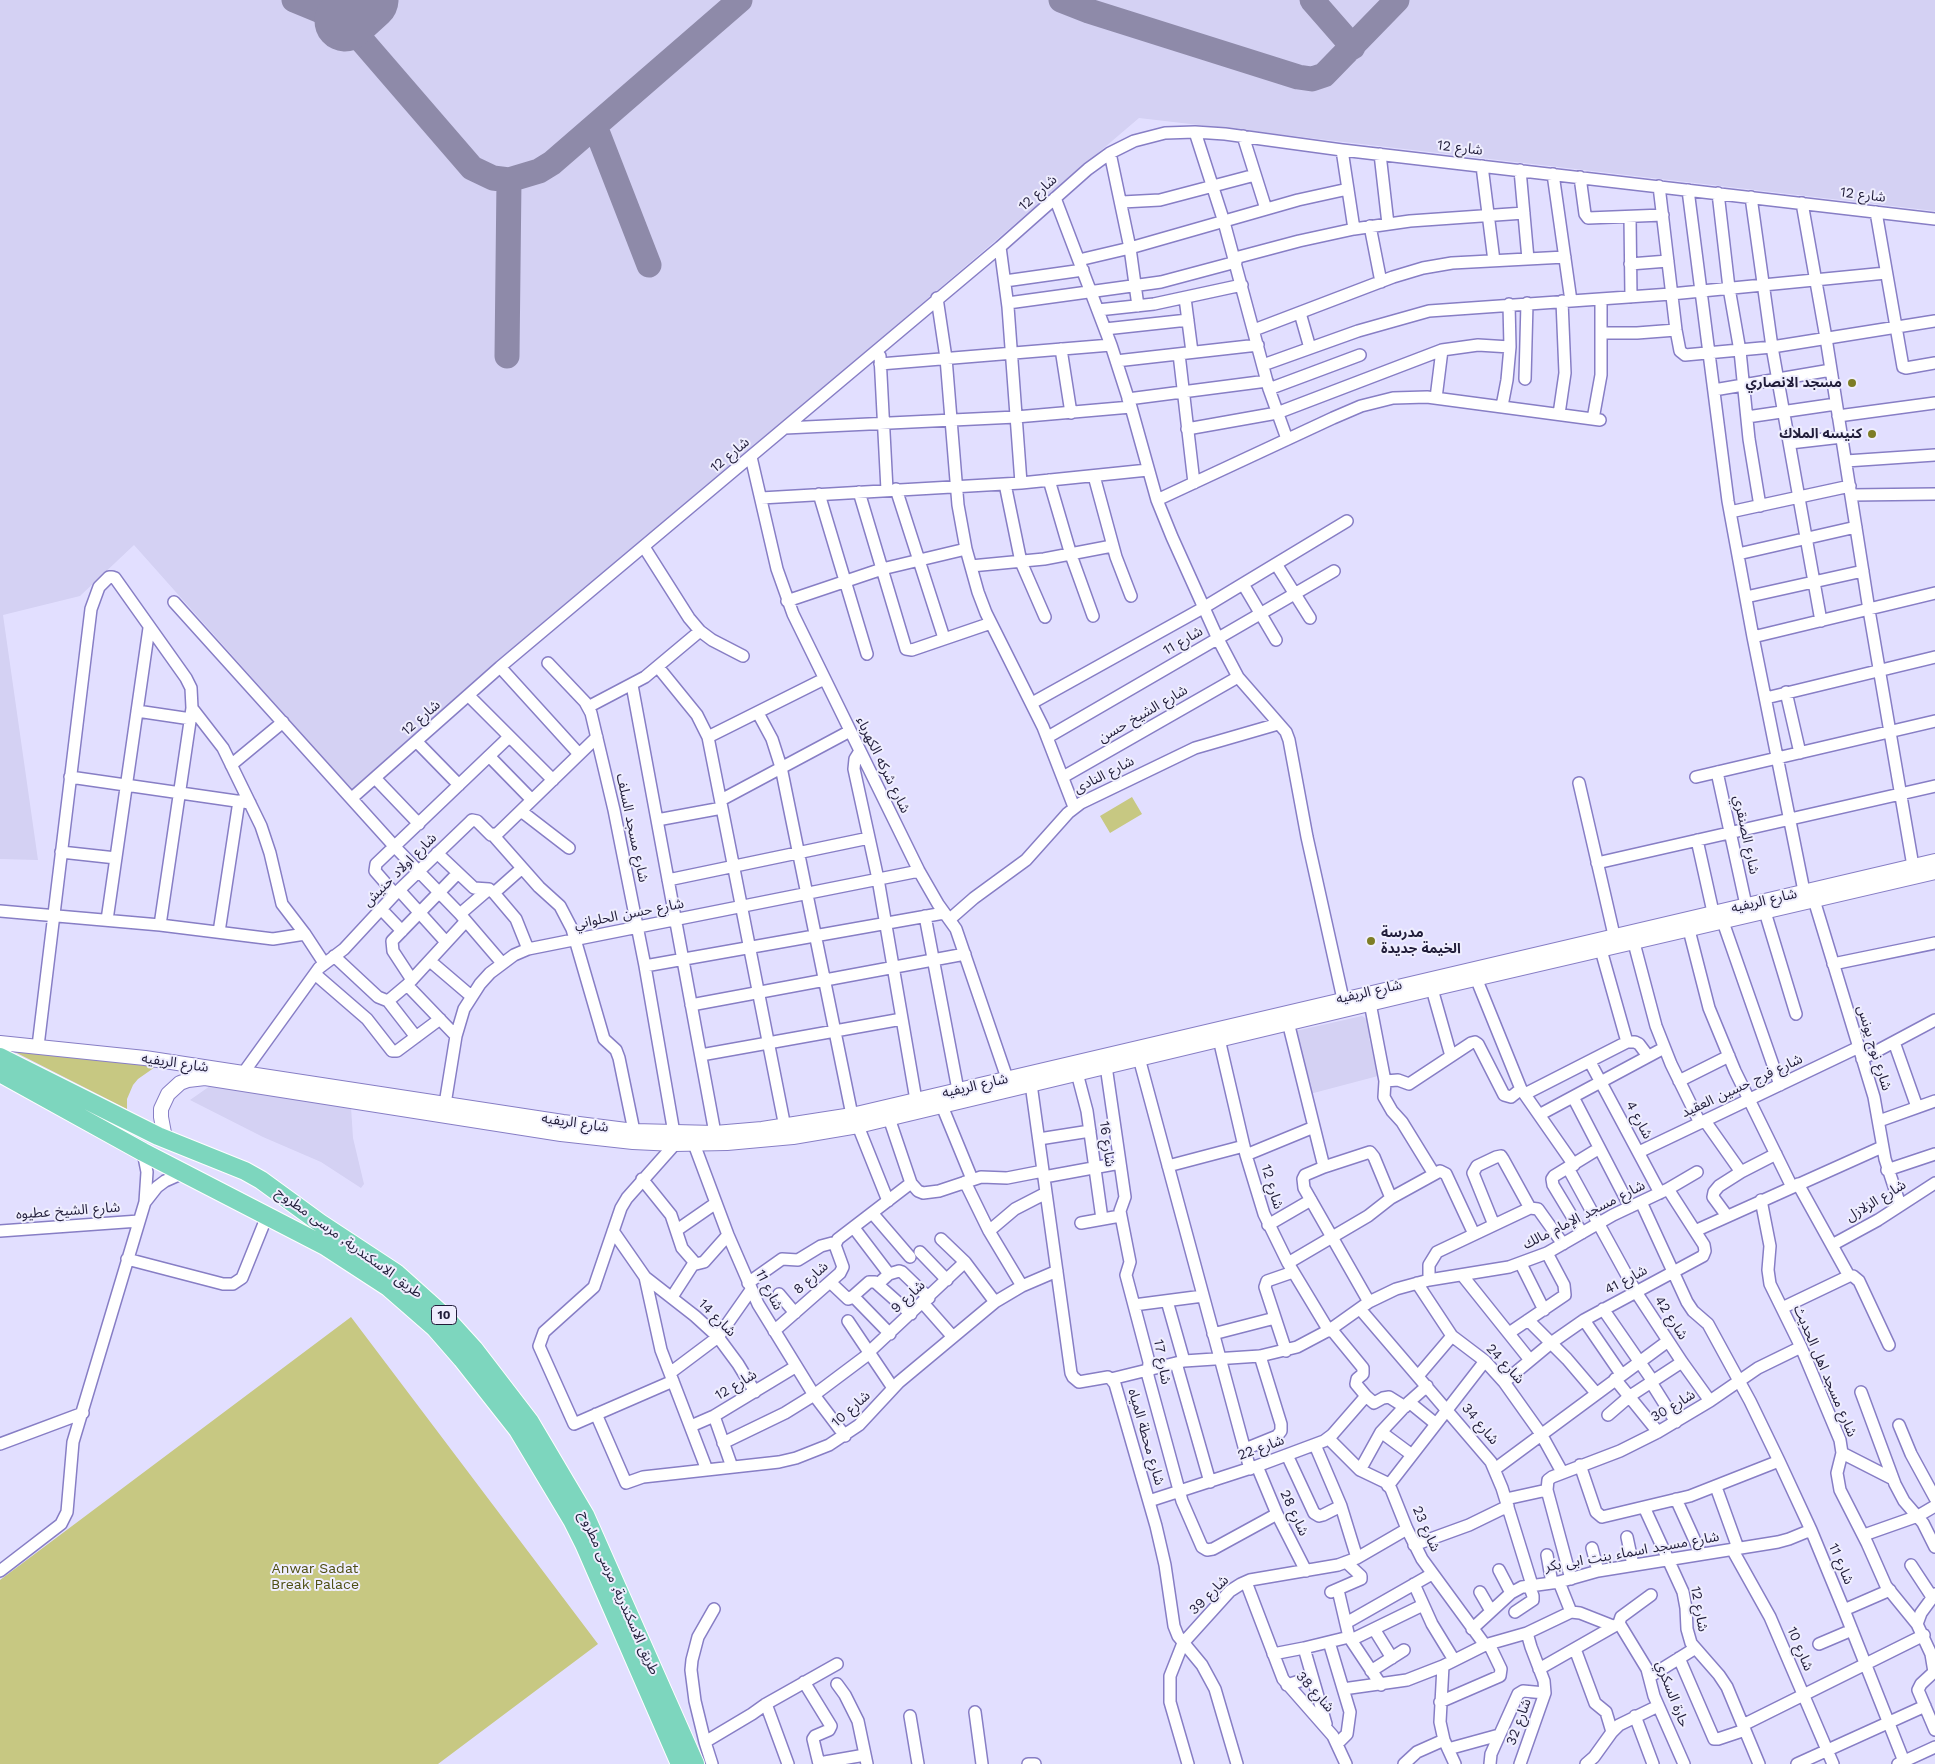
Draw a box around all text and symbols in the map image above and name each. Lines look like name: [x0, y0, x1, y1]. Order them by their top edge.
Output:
street label: شارع 12: [1436, 137, 1484, 159]
street label: شارع 12: [1015, 171, 1061, 215]
street label: شارع 12: [1839, 184, 1887, 206]
place label: مسجد الانصاري: [1746, 375, 1842, 391]
marker: مسجد الانصاري: [1846, 377, 1858, 389]
place label: كنيسه الملاك: [1779, 426, 1862, 442]
marker: كنيسه الملاك: [1866, 428, 1878, 440]
street label: شارع 12: [707, 434, 753, 476]
street label: شارع 11: [1160, 623, 1206, 659]
street label: شارع الشيخ حسن: [1095, 682, 1191, 746]
street label: شارع 12: [398, 697, 444, 739]
street label: شارع شركه الكهرباء: [852, 714, 914, 816]
street label: شارع النادى: [1071, 753, 1137, 797]
street label: شارع مسجد السلف: [612, 772, 652, 884]
street label: شارع الصنقري: [1729, 794, 1763, 876]
street label: شارع اولاد حنيش: [360, 830, 440, 910]
street label: شارع الريفيه: [1729, 885, 1799, 917]
street label: شارع حسن الحلواني: [573, 895, 685, 933]
place label: مدرسة الخيمة جديدة: [1381, 925, 1461, 958]
marker: مدرسة الخيمة جديدة: [1365, 935, 1377, 947]
street label: شارع الريفيه: [1334, 976, 1404, 1008]
street label: شارع نوح يونس: [1853, 1003, 1895, 1093]
street label: شارع الريفيه: [141, 1050, 209, 1076]
street label: شارع فرج حسين العقيد: [1679, 1051, 1805, 1121]
street label: شارع الريفيه: [940, 1070, 1010, 1102]
street label: شارع 4: [1622, 1098, 1656, 1142]
street label: شارع الريفيه: [541, 1110, 609, 1136]
street label: شارع 16: [1095, 1120, 1119, 1168]
street label: شارع 12: [1257, 1163, 1287, 1211]
street label: شارع الزلازل: [1843, 1176, 1909, 1226]
street label: شارع مسجد الإمام مالك: [1520, 1177, 1648, 1253]
street label: طريق الاسكندرية, مرسى مطروح: [272, 1184, 426, 1302]
street label: شارع الشيخ عطيوه: [15, 1199, 121, 1223]
street label: شارع 8: [790, 1258, 832, 1298]
street label: شارع 41: [1602, 1262, 1650, 1298]
street label: شارع 11: [752, 1267, 786, 1313]
street label: شارع 9: [887, 1277, 929, 1317]
street label: شارع 42: [1651, 1293, 1691, 1343]
street label: شارع 14: [695, 1296, 739, 1340]
street label: شارع مسجد اهل الحديث: [1790, 1303, 1860, 1439]
road number: 10: [432, 1306, 456, 1324]
street label: شارع 17: [1150, 1338, 1174, 1386]
street label: شارع 24: [1482, 1341, 1528, 1387]
street label: شارع 12: [712, 1366, 760, 1404]
street label: شارع 30: [1648, 1386, 1698, 1426]
street label: شارع 10: [828, 1387, 874, 1431]
street label: شارع محطة المياه: [1124, 1387, 1168, 1487]
street label: شارع 34: [1458, 1400, 1502, 1448]
street label: شارع 22: [1235, 1432, 1287, 1464]
street label: شارع 28: [1276, 1487, 1312, 1539]
street label: شارع 23: [1408, 1503, 1444, 1555]
street label: طريق الاسكندرية, مرسى مطروح: [575, 1509, 663, 1677]
street label: شارع مسجد اسماء بنت ابى بكر: [1544, 1528, 1720, 1576]
street label: شارع 11: [1825, 1541, 1857, 1587]
park label: Anwar Sadat Break Palace: [271, 1561, 359, 1594]
street label: شارع 39: [1186, 1572, 1232, 1618]
street label: شارع 12: [1687, 1585, 1711, 1633]
street label: شارع 10: [1783, 1624, 1817, 1674]
street label: حارة السكري: [1652, 1659, 1692, 1729]
street label: شارع 38: [1292, 1668, 1338, 1716]
street label: شارع 32: [1503, 1696, 1535, 1748]

